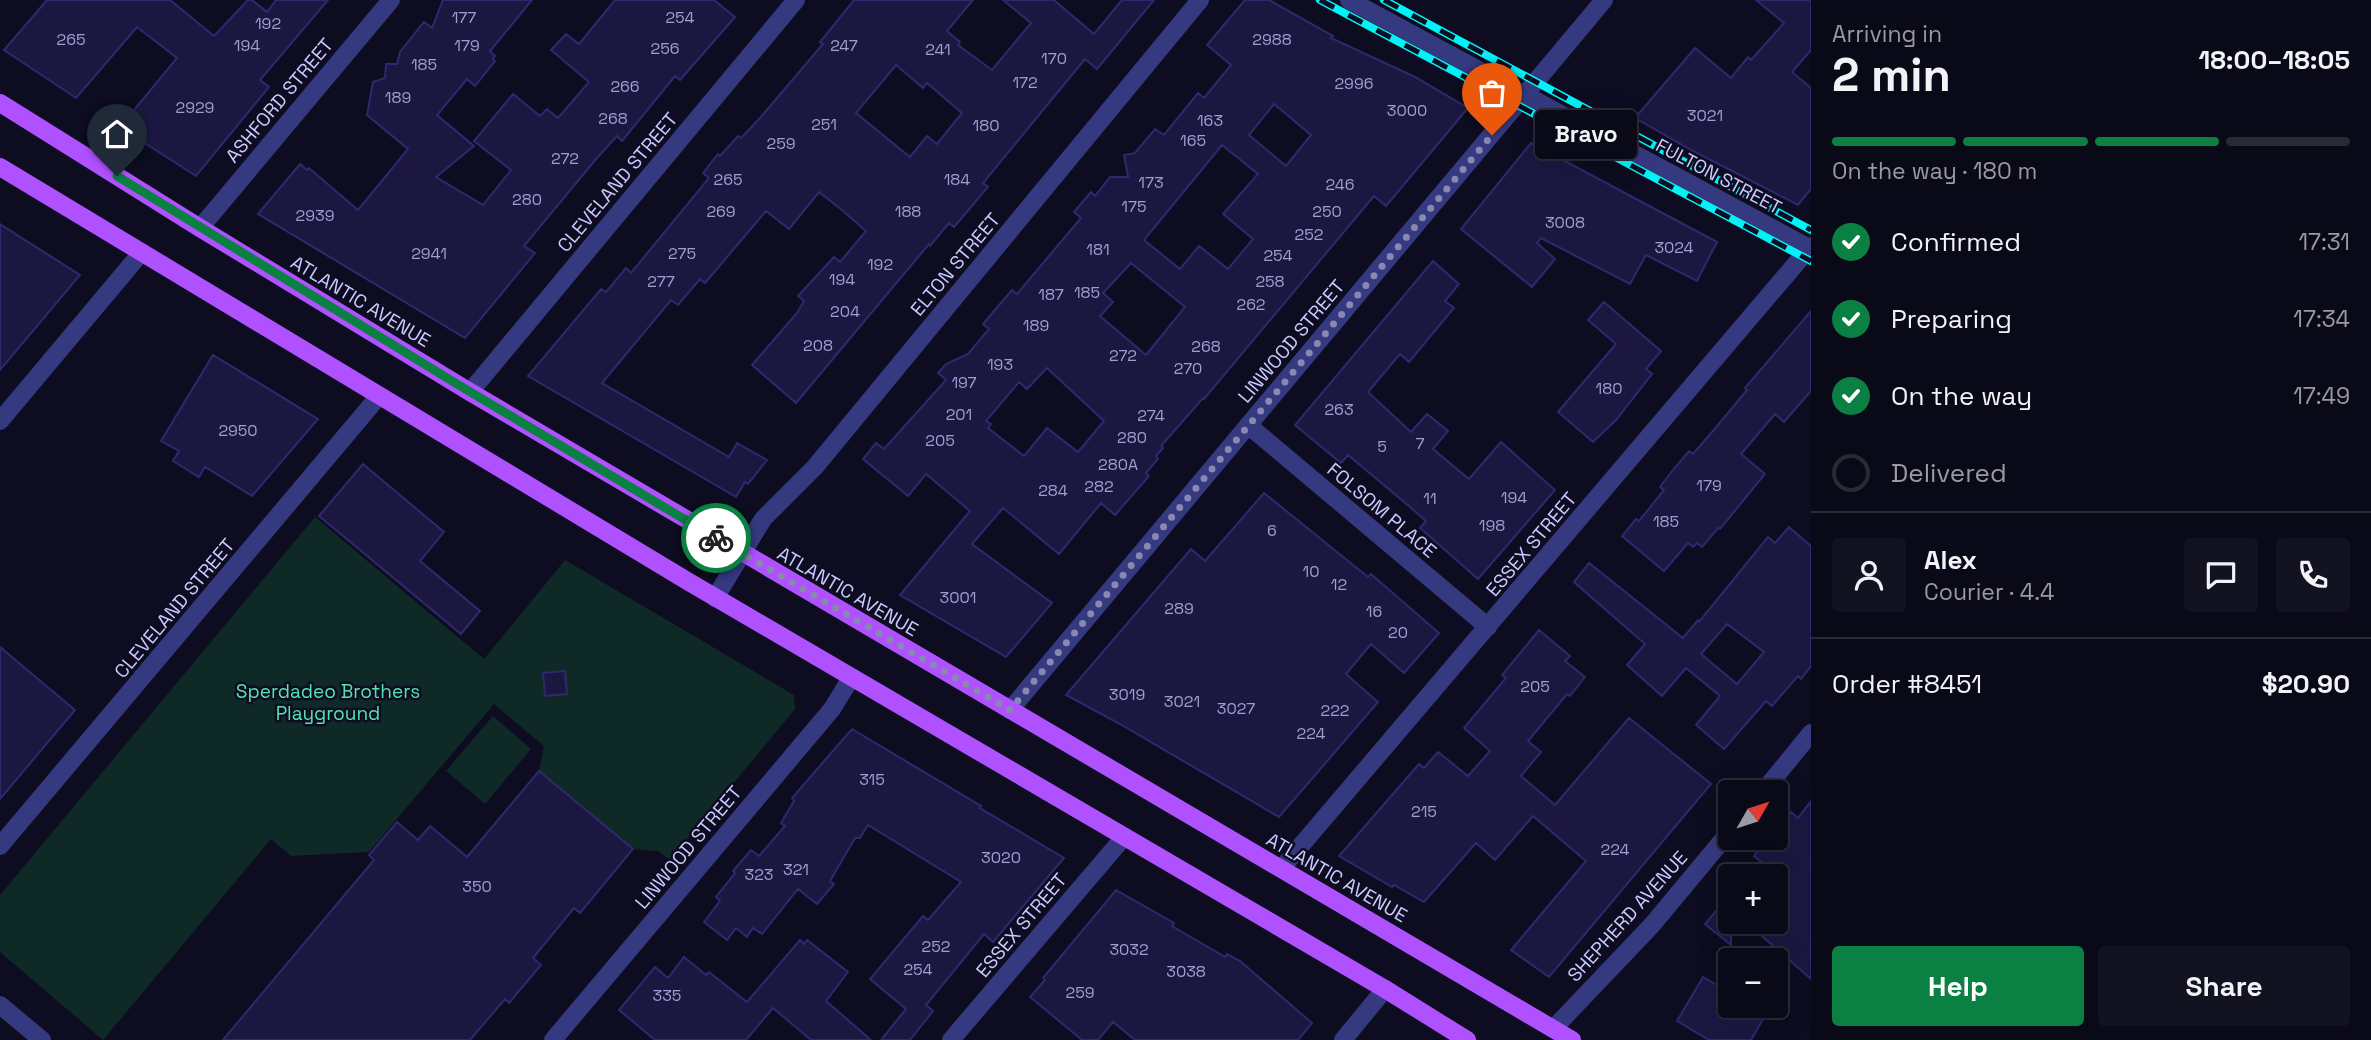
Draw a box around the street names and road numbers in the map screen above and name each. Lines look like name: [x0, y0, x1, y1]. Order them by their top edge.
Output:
street label: ASHFORD STREET: [220, 33, 339, 168]
street label: CLEVELAND STREET: [552, 107, 683, 257]
street label: FULTON STREET: [1651, 133, 1786, 220]
street label: ELTON STREET: [905, 208, 1006, 321]
street label: ATLANTIC AVENUE: [286, 250, 435, 353]
street label: LINWOOD STREET: [1233, 275, 1350, 408]
street label: FOLSOM PLACE: [1322, 457, 1442, 563]
street label: ESSEX STREET: [1481, 487, 1582, 602]
street label: CLEVELAND STREET: [109, 533, 240, 683]
street label: ATLANTIC AVENUE: [773, 541, 923, 642]
street label: LINWOOD STREET: [630, 781, 747, 914]
street label: ATLANTIC AVENUE: [1262, 827, 1412, 928]
street label: SHEPHERD AVENUE: [1562, 846, 1693, 987]
street label: ESSEX STREET: [971, 868, 1072, 983]

